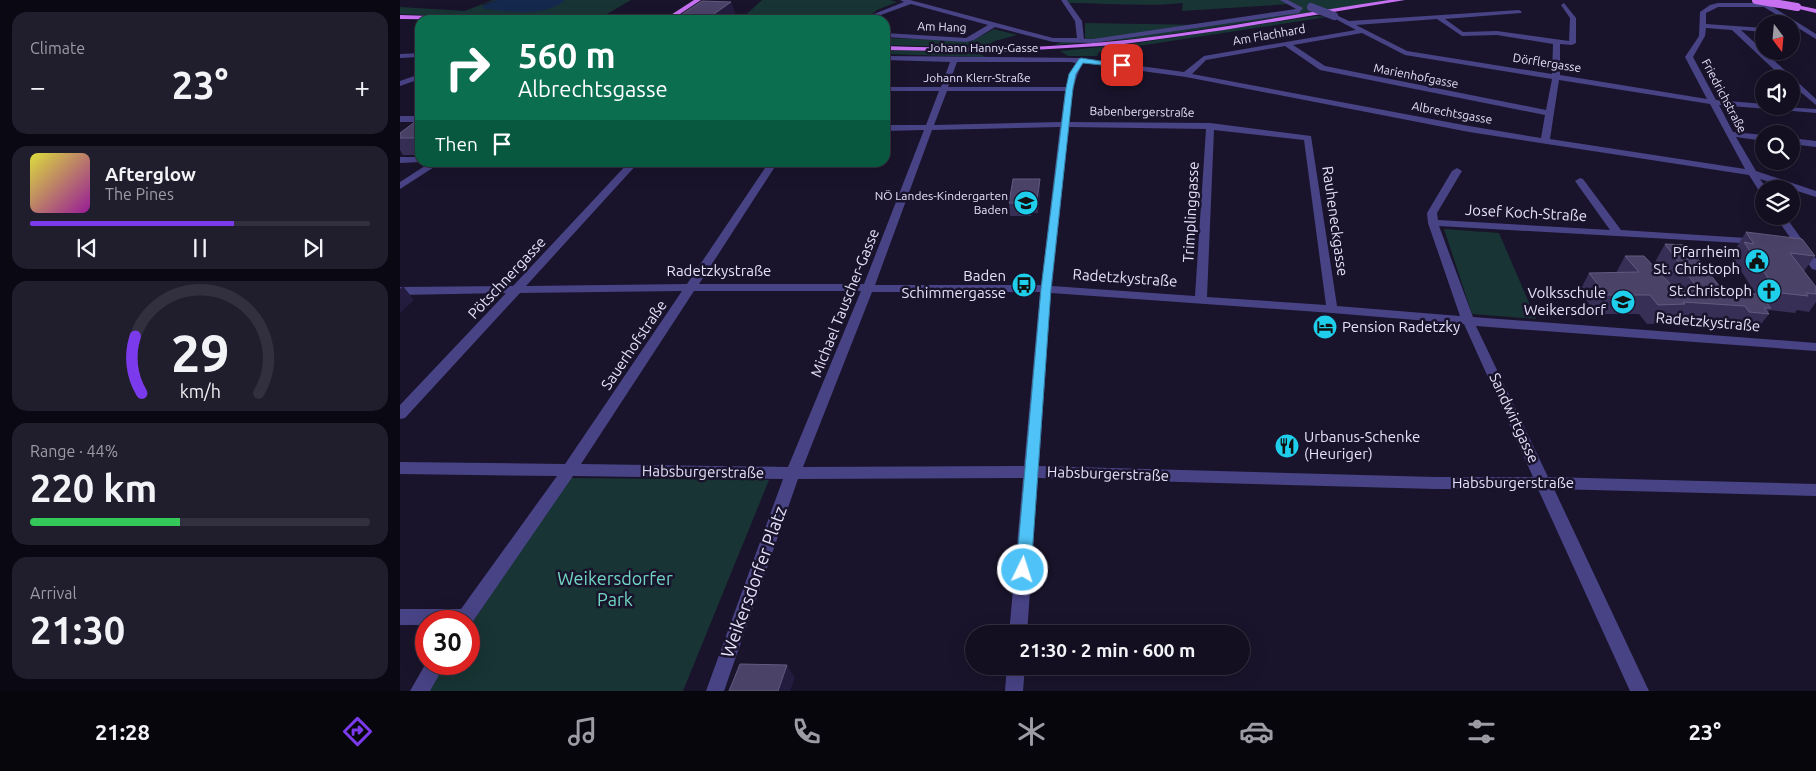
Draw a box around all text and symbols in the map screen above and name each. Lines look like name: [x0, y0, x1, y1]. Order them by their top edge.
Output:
north arrow: [1755, 15, 1800, 60]
map controls: [1755, 15, 1800, 225]
street label: Am Hang: [917, 19, 967, 34]
street label: Am Flachhard: [1232, 22, 1306, 47]
icon: right: [435, 35, 500, 100]
text: 560 m: [518, 35, 616, 75]
text: Climate: [30, 39, 85, 57]
street label: Johann Hanny-Gasse: [928, 41, 1038, 54]
pin: [1101, 44, 1143, 86]
icon: arrive: [1108, 51, 1136, 79]
street label: Dörflergasse: [1512, 51, 1582, 74]
street label: Friedrichstraße: [1700, 57, 1749, 135]
street label: Marienhofgasse: [1373, 61, 1460, 90]
text: 23°: [172, 64, 228, 106]
button: sound: [1755, 70, 1800, 115]
text: −: [30, 71, 46, 102]
text: +: [354, 71, 370, 102]
street label: Johann Klerr-Straße: [923, 71, 1031, 84]
text: Albrechtsgasse: [518, 76, 668, 101]
street label: Albrechtsgasse: [1411, 99, 1493, 126]
street label: Babenbergerstraße: [1089, 104, 1195, 119]
button: search: [1755, 125, 1800, 170]
icon: arrive: [488, 130, 516, 158]
text: Then: [435, 133, 478, 155]
street label: Trimplinggasse: [1179, 161, 1202, 263]
text: Afterglow: [105, 163, 196, 185]
street label: Rauheneckgasse: [1319, 165, 1352, 277]
button: layers: [1755, 180, 1800, 225]
text: The Pines: [105, 185, 174, 203]
place label: NÖ Landes-Kindergarten Baden: [875, 189, 1008, 216]
school or university icon: NÖ Landes-Kindergarten Baden: [1013, 190, 1039, 216]
street label: Josef Koch-Straße: [1465, 201, 1587, 224]
street label: Michael Tauscher-Gasse: [807, 226, 882, 380]
street label: Pötschnergasse: [464, 233, 549, 322]
icon: previous: [73, 234, 101, 262]
icon: pause: [186, 234, 214, 262]
icon: next: [299, 234, 327, 262]
place label: Pfarrheim St. Christoph: [1653, 243, 1740, 277]
public building icon: Pfarrheim St. Christoph: [1744, 248, 1770, 274]
street label: Radetzkystraße: [667, 262, 771, 279]
street label: Radetzkystraße: [1072, 265, 1178, 290]
place label: Baden Schimmergasse: [901, 267, 1006, 301]
bus stop icon: Baden Schimmergasse: [1011, 272, 1037, 298]
church icon: St.Christoph: [1756, 278, 1782, 304]
place label: St.Christoph: [1669, 282, 1752, 299]
place label: Volksschule Weikersdorf: [1524, 284, 1606, 318]
school or university icon: Volksschule Weikersdorf: [1610, 289, 1636, 315]
street label: Sauerhofstraße: [597, 297, 670, 393]
street label: Radetzkystraße: [1655, 308, 1761, 335]
hotel icon: Pension Radetzky: [1312, 314, 1338, 340]
place label: Pension Radetzky: [1342, 318, 1460, 335]
text: 29: [171, 324, 229, 382]
street label: Sandwirtgasse: [1486, 370, 1543, 466]
text: km/h: [179, 381, 221, 401]
place label: Urbanus-Schenke (Heuriger): [1304, 428, 1420, 462]
restaurant icon: Urbanus-Schenke (Heuriger): [1274, 433, 1300, 459]
text: Range · 44%: [30, 442, 118, 460]
street label: Habsburgerstraße: [642, 462, 764, 481]
street label: Habsburgerstraße: [1047, 463, 1169, 484]
text: 220 km: [30, 467, 157, 509]
street label: Habsburgerstraße: [1452, 474, 1574, 491]
street label: Weikersdorfer Platz: [716, 503, 790, 660]
position arrow: [996, 543, 1048, 595]
park label: Weikersdorfer Park: [557, 568, 673, 609]
text: Arrival: [30, 584, 77, 602]
text: 21:30: [30, 609, 125, 651]
speed limit sign: 30: [415, 610, 480, 675]
text: 21:30 · 2 min · 600 m: [1020, 639, 1195, 661]
icon: directions: [340, 714, 375, 749]
icon: music: [565, 714, 600, 749]
icon: phone: [789, 714, 824, 749]
icon: climate: [1014, 714, 1049, 749]
icon: car: [1239, 714, 1274, 749]
icon: filters: [1464, 714, 1499, 749]
text: 21:28: [95, 719, 150, 744]
text: 23°: [1688, 719, 1721, 744]

